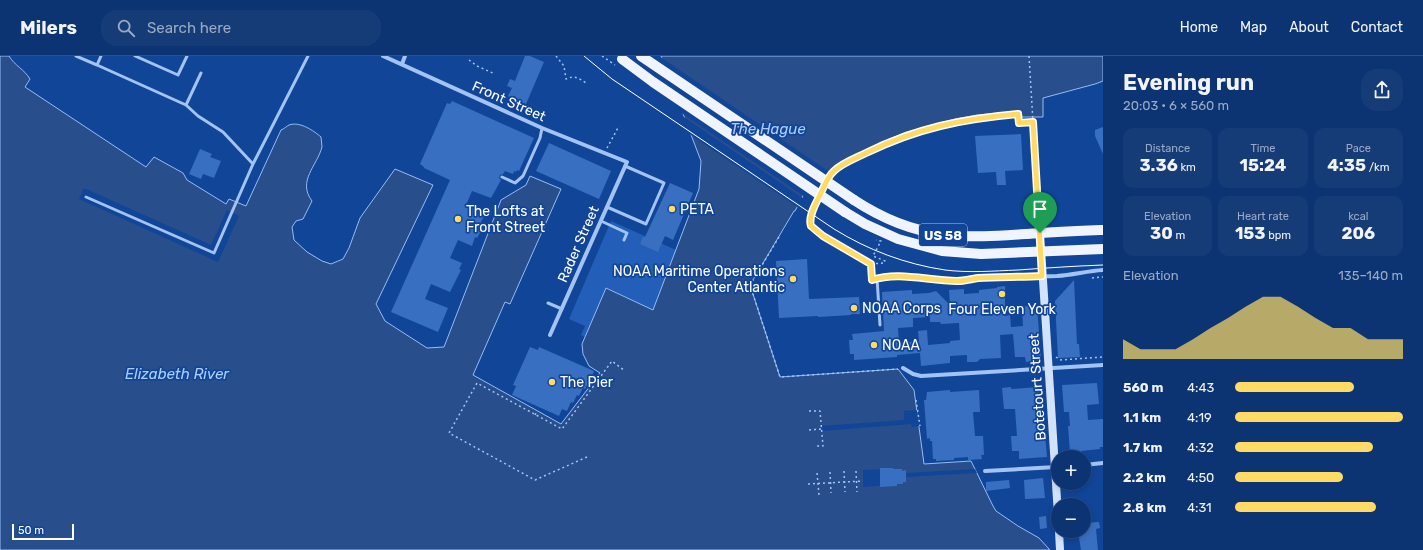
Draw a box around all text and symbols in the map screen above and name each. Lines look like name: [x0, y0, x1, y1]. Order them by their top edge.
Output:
search box: [101, 10, 381, 46]
text: Milers: [20, 16, 77, 39]
icon: search: [115, 17, 137, 39]
text: Search here: [147, 19, 231, 37]
text: Home: [1180, 19, 1218, 36]
text: Map: [1240, 19, 1267, 36]
text: About: [1289, 19, 1329, 36]
text: Contact: [1351, 19, 1403, 36]
text: Evening run: [1123, 69, 1254, 96]
button: share: [1361, 69, 1403, 111]
street label: Front Street: [469, 78, 549, 125]
text: 20:03 · 6 × 560 m: [1123, 98, 1229, 113]
water label: The Hague: [730, 120, 806, 138]
text: Distance: [1145, 142, 1190, 155]
text: Time: [1251, 142, 1275, 155]
text: Pace: [1346, 142, 1371, 155]
text: 3.36: [1139, 155, 1178, 175]
text: 15:24: [1240, 155, 1286, 175]
text: 4:35: [1327, 155, 1366, 175]
text: km: [1178, 161, 1196, 174]
text: /km: [1366, 161, 1389, 174]
pin: [1023, 192, 1057, 233]
icon: arrive: [1029, 198, 1051, 220]
place label: PETA: [680, 201, 715, 218]
place label: The Lofts at Front Street: [466, 203, 545, 236]
street label: Rader Street: [554, 203, 603, 285]
marker: PETA: [667, 204, 677, 214]
text: Elevation: [1144, 210, 1191, 223]
text: Heart rate: [1237, 210, 1289, 223]
text: kcal: [1348, 210, 1368, 223]
marker: The Lofts at Front Street: [453, 214, 463, 224]
text: 30: [1150, 223, 1173, 243]
text: 153: [1235, 223, 1266, 243]
text: 206: [1341, 223, 1375, 243]
road number: US 58: [919, 224, 967, 246]
text: m: [1173, 229, 1185, 242]
text: bpm: [1266, 229, 1291, 242]
place label: NOAA Maritime Operations Center Atlantic: [613, 263, 785, 296]
text: Elevation: [1123, 268, 1179, 283]
text: 135–140 m: [1338, 268, 1403, 283]
marker: NOAA Maritime Operations Center Atlantic: [788, 274, 798, 284]
marker: Four Eleven York: [997, 289, 1007, 299]
place label: NOAA Corps: [862, 300, 941, 317]
place label: Four Eleven York: [948, 301, 1057, 318]
marker: NOAA Corps: [849, 303, 859, 313]
street label: Botetourt Street: [1025, 332, 1050, 441]
place label: NOAA: [882, 337, 920, 354]
marker: NOAA: [869, 340, 879, 350]
water label: Elizabeth River: [125, 365, 230, 383]
place label: The Pier: [560, 374, 614, 391]
marker: The Pier: [547, 377, 557, 387]
text: 560 m: [1123, 380, 1163, 395]
text: 4:43: [1187, 380, 1214, 395]
text: 1.1 km: [1123, 410, 1161, 425]
text: 4:19: [1187, 410, 1212, 425]
text: 1.7 km: [1123, 440, 1163, 455]
text: 4:32: [1187, 440, 1214, 455]
map controls: [1051, 450, 1091, 538]
button: +: [1051, 450, 1091, 490]
text: 2.2 km: [1123, 470, 1166, 485]
text: 4:50: [1187, 470, 1214, 485]
button: −: [1051, 498, 1091, 538]
text: 2.8 km: [1123, 500, 1166, 515]
text: 4:31: [1187, 500, 1212, 515]
scale bar: [12, 522, 74, 541]
text: 50 m: [18, 524, 44, 537]

